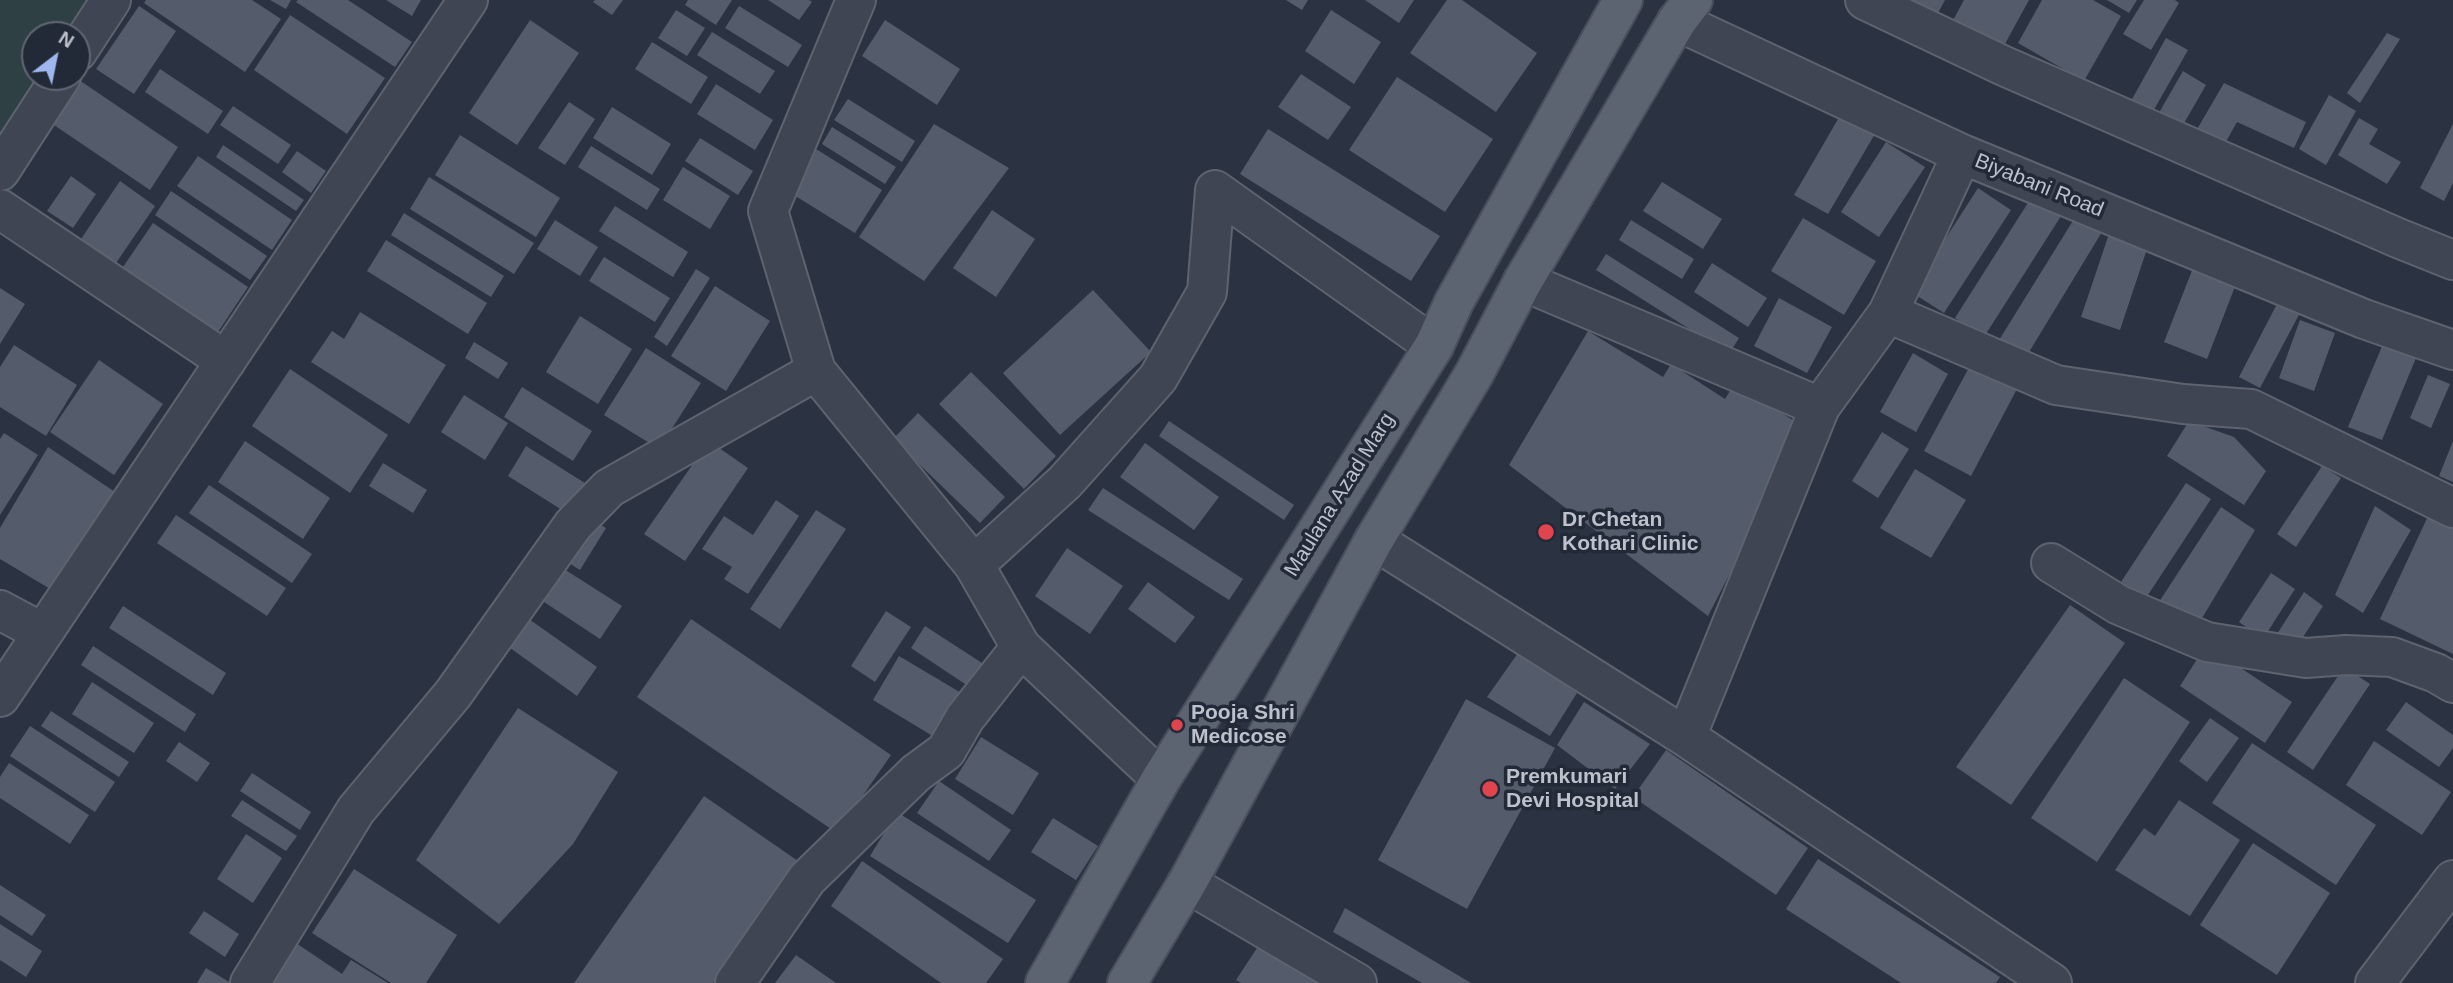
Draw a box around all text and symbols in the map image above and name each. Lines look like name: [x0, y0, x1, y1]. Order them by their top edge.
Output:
north arrow: [21, 21, 91, 91]
text: N: [55, 27, 78, 52]
street label: Biyabani Road: [1971, 149, 2107, 223]
street label: Maulana Azad Marg: [1280, 409, 1400, 581]
place label: Dr Chetan Kothari Clinic: [1562, 507, 1699, 557]
marker: Dr Chetan Kothari Clinic: [1536, 522, 1556, 542]
place label: Pooja Shri Medicose: [1191, 700, 1295, 750]
marker: Pooja Shri Medicose: [1169, 717, 1185, 733]
place label: Premkumari Devi Hospital: [1506, 764, 1639, 814]
marker: Premkumari Devi Hospital: [1480, 779, 1500, 799]

